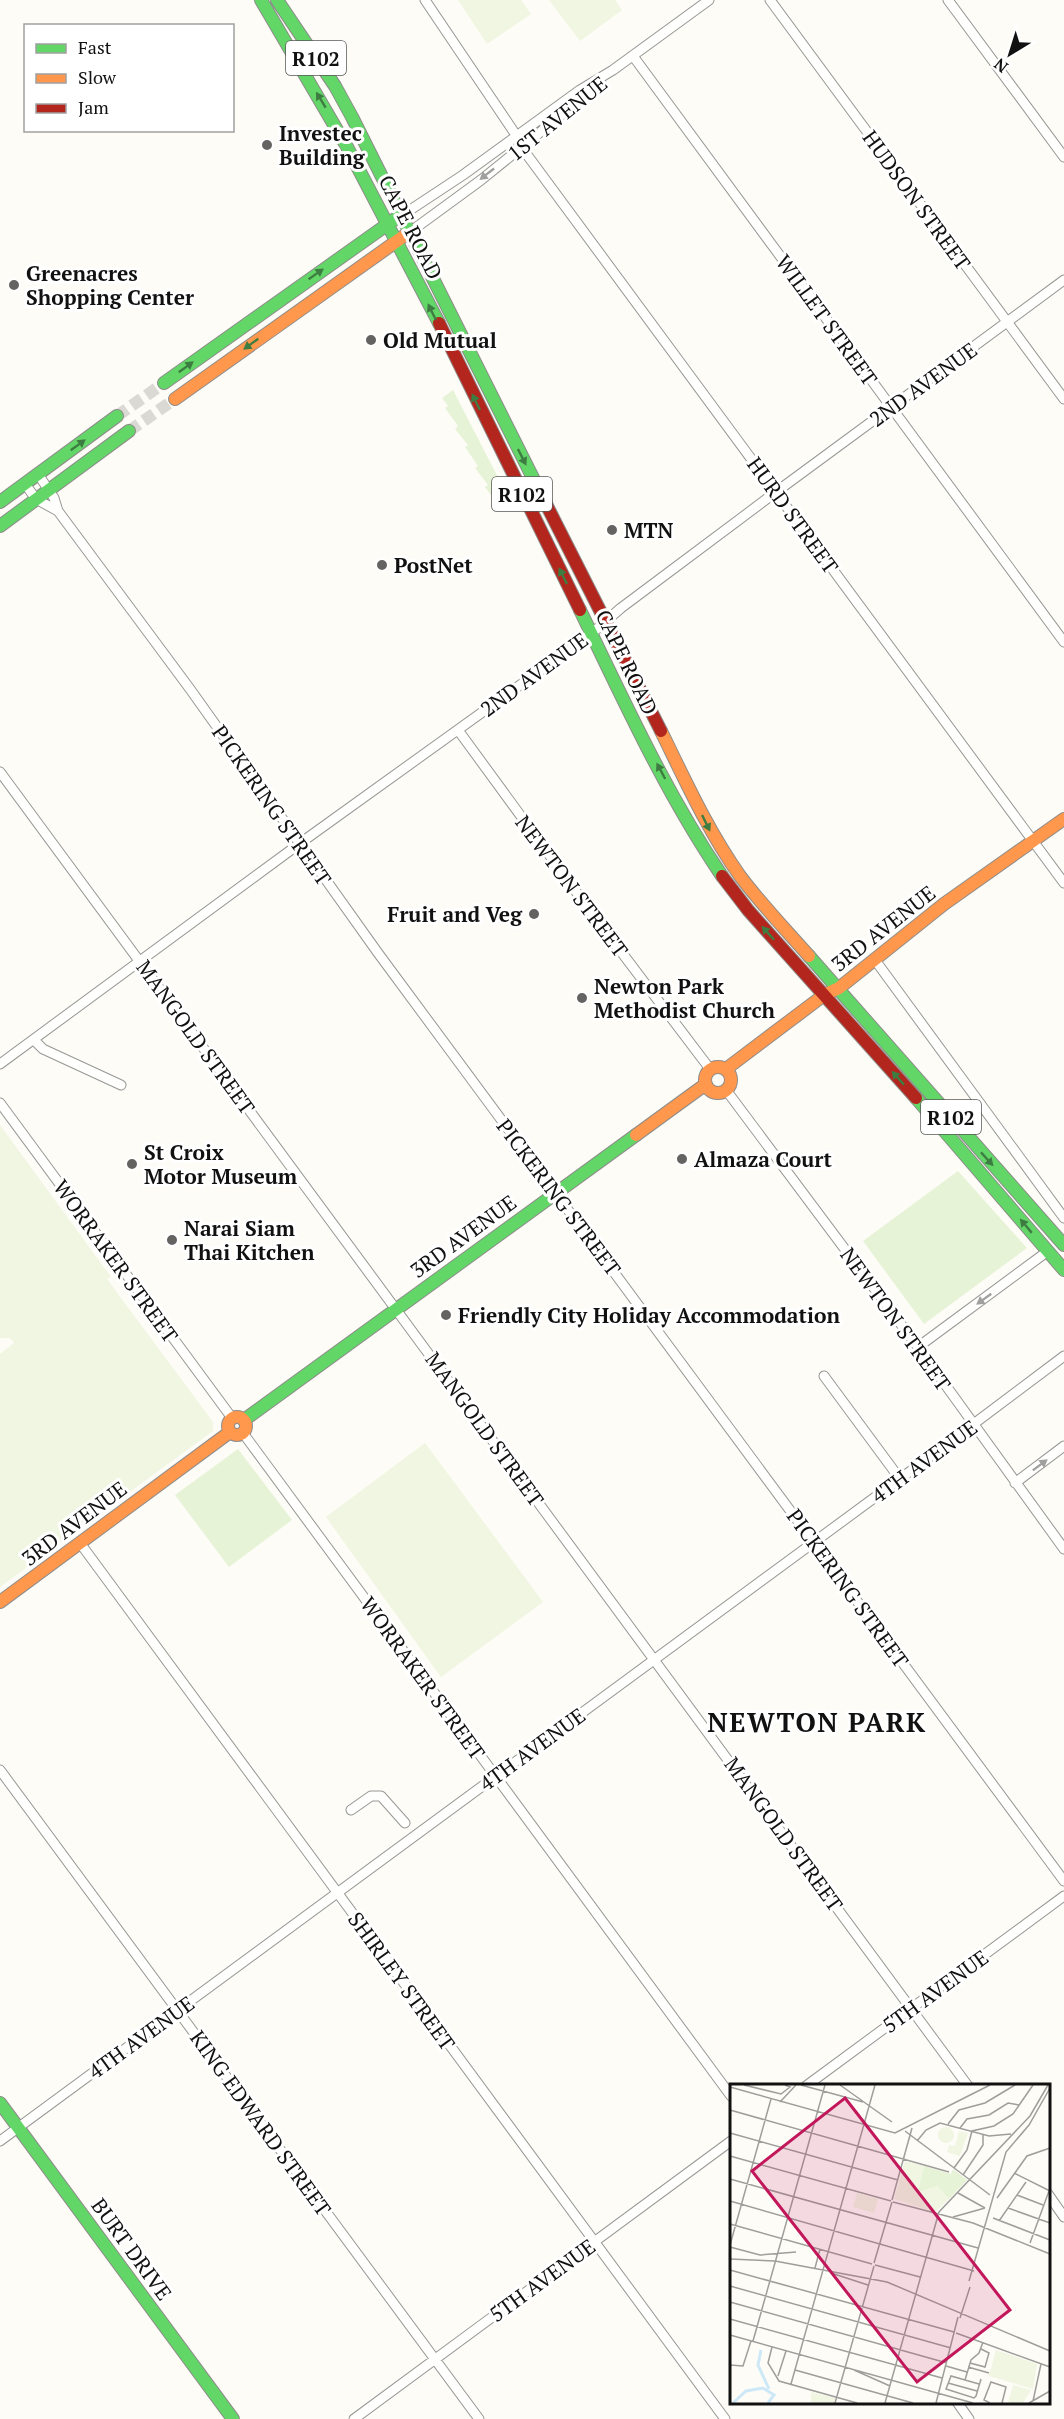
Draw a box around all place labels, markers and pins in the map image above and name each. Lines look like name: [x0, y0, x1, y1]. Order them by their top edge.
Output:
place label: Investec Building: [279, 119, 366, 171]
marker: Investec Building: [260, 138, 274, 152]
place label: Greenacres Shopping Center: [26, 259, 194, 311]
marker: Greenacres Shopping Center: [7, 278, 21, 292]
place label: Old Mutual: [383, 326, 497, 354]
marker: Old Mutual: [364, 333, 378, 347]
place label: MTN: [624, 516, 674, 544]
marker: MTN: [605, 523, 619, 537]
place label: PostNet: [394, 551, 473, 579]
marker: PostNet: [375, 558, 389, 572]
place label: Fruit and Veg: [387, 900, 523, 928]
marker: Fruit and Veg: [527, 907, 541, 921]
place label: Newton Park Methodist Church: [594, 972, 776, 1024]
marker: Newton Park Methodist Church: [575, 991, 589, 1005]
place label: St Croix Motor Museum: [144, 1138, 298, 1190]
place label: Almaza Court: [694, 1145, 832, 1173]
marker: Almaza Court: [675, 1152, 689, 1166]
marker: St Croix Motor Museum: [125, 1157, 139, 1171]
place label: Narai Siam Thai Kitchen: [184, 1214, 315, 1266]
marker: Narai Siam Thai Kitchen: [165, 1233, 179, 1247]
place label: Friendly City Holiday Accommodation: [458, 1301, 840, 1329]
marker: Friendly City Holiday Accommodation: [439, 1308, 453, 1322]

